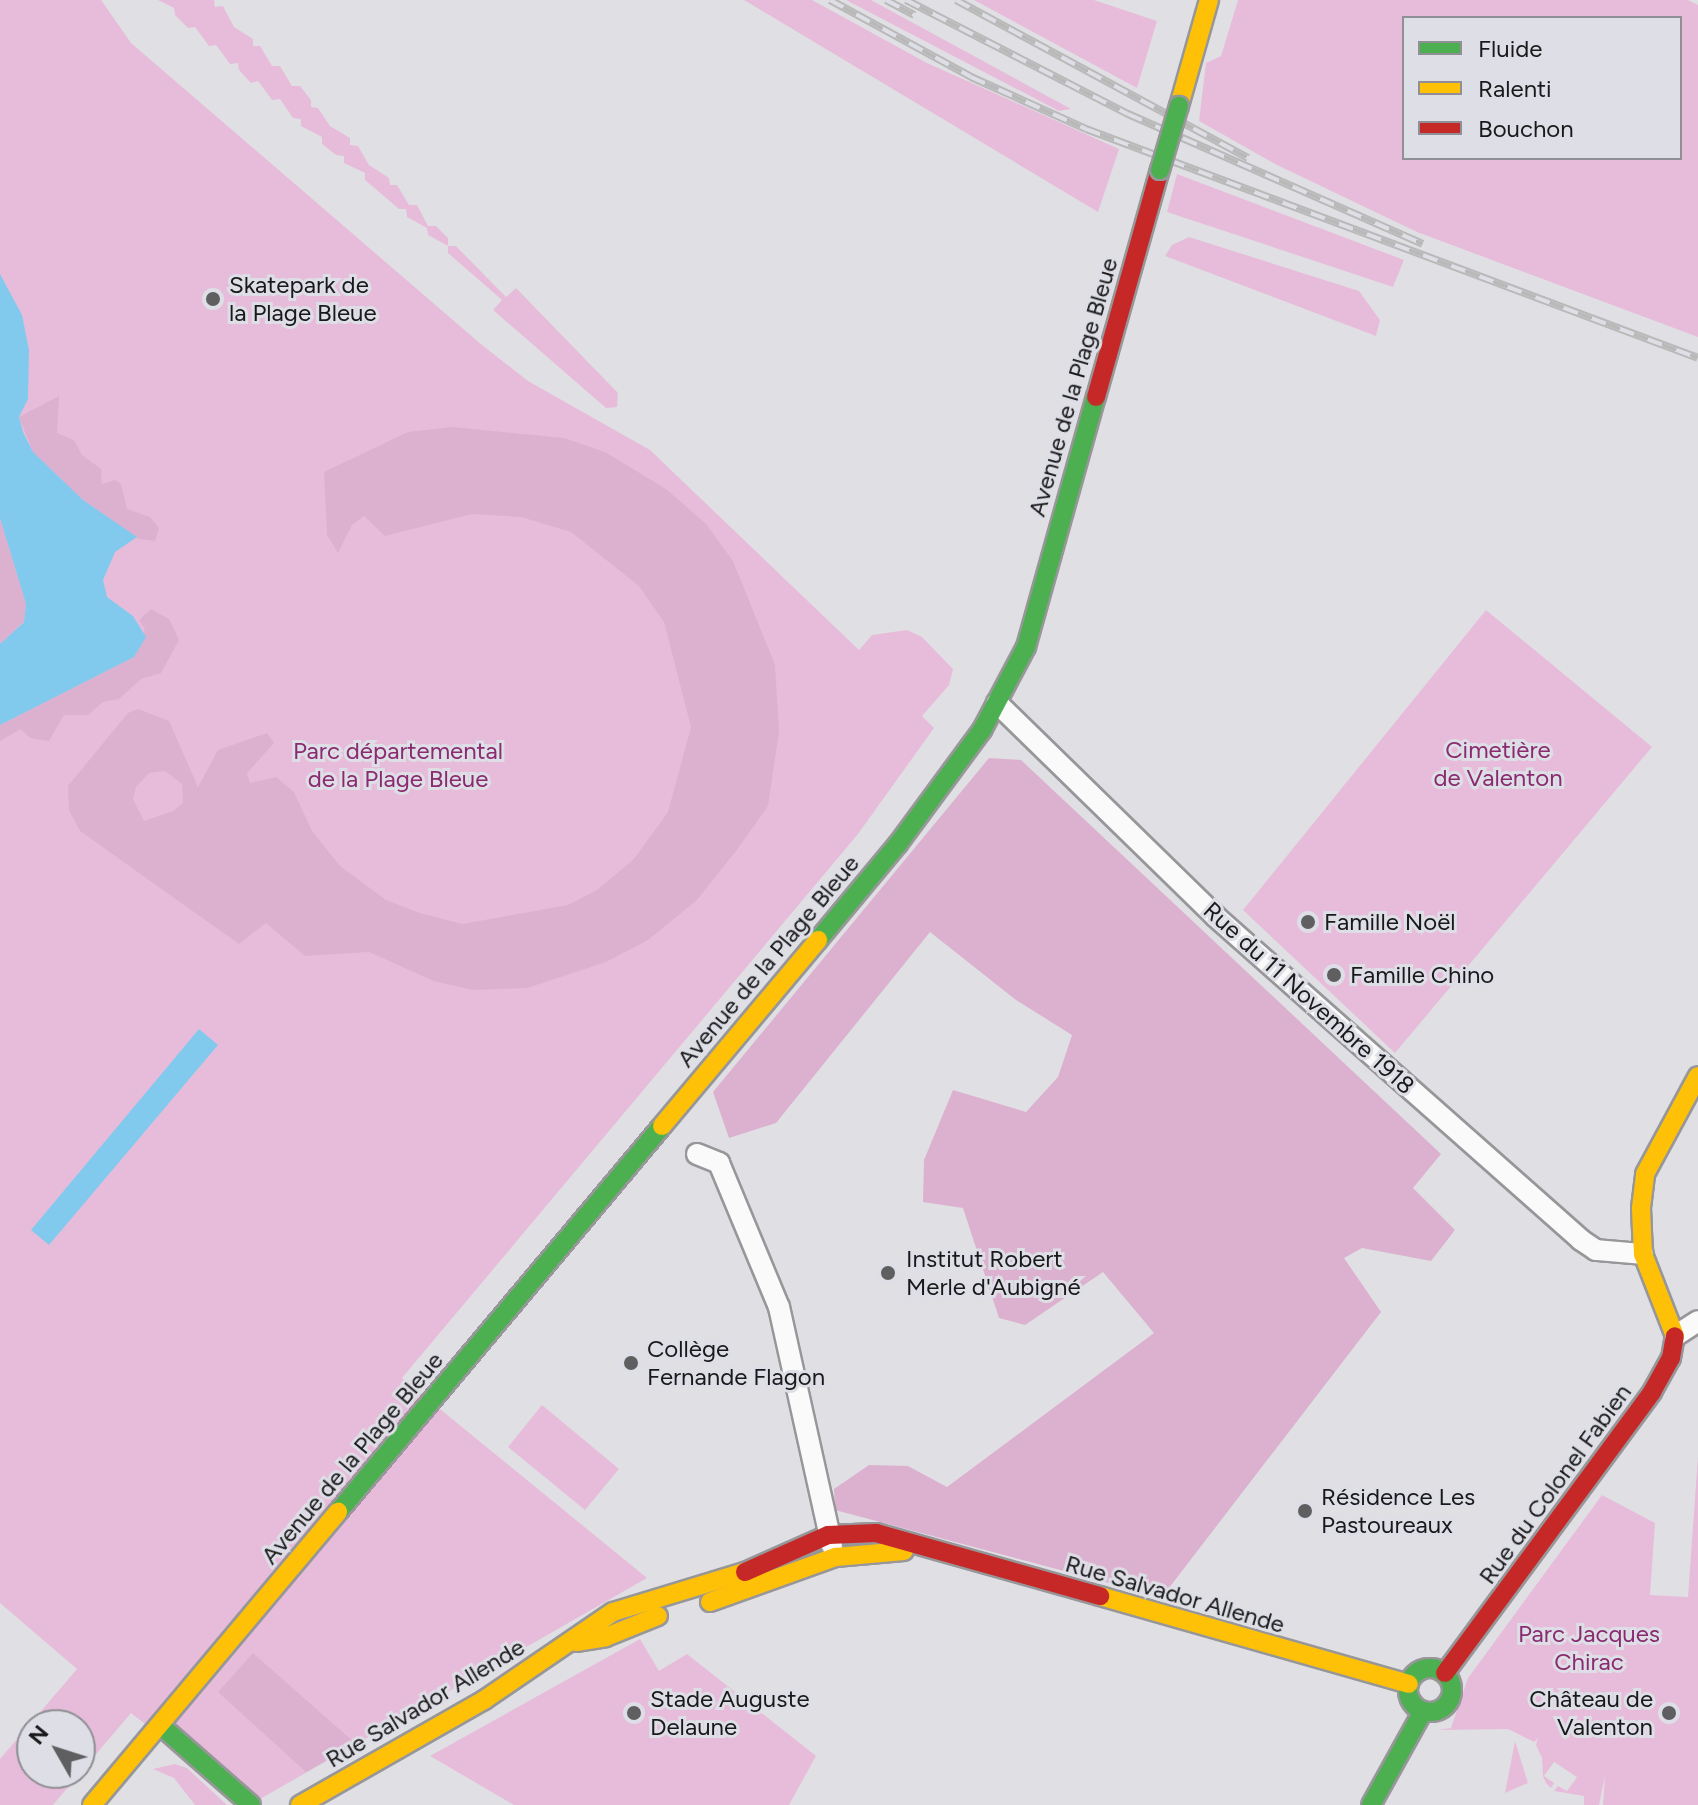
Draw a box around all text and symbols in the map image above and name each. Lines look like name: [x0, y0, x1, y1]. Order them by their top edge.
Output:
legend: [1402, 16, 1682, 160]
text: Fluide: [1478, 34, 1542, 63]
text: Ralenti: [1478, 74, 1552, 103]
text: Bouchon: [1478, 114, 1574, 143]
street label: Avenue de la Plage Bleue: [1022, 254, 1124, 520]
place label: Skatepark de la Plage Bleue: [229, 271, 377, 327]
marker: Skatepark de la Plage Bleue: [204, 290, 222, 308]
park label: Cimetière de Valenton: [1433, 736, 1563, 792]
park label: Parc départemental de la Plage Bleue: [293, 737, 503, 793]
street label: Avenue de la Plage Bleue: [671, 849, 865, 1073]
street label: Rue du 11 Novembre 1918: [1198, 896, 1420, 1100]
place label: Famille Noël: [1324, 908, 1456, 936]
marker: Famille Noël: [1299, 913, 1317, 931]
place label: Famille Chino: [1350, 961, 1494, 989]
marker: Famille Chino: [1325, 966, 1343, 984]
place label: Institut Robert Merle d'Aubigné: [906, 1245, 1081, 1301]
marker: Institut Robert Merle d'Aubigné: [877, 1262, 899, 1284]
place label: Collège Fernande Flagon: [647, 1335, 825, 1391]
street label: Avenue de la Plage Bleue: [255, 1346, 449, 1570]
marker: Collège Fernande Flagon: [622, 1354, 640, 1372]
street label: Rue du Colonel Fabien: [1473, 1378, 1637, 1590]
place label: Résidence Les Pastoureaux: [1321, 1483, 1475, 1539]
marker: Résidence Les Pastoureaux: [1296, 1502, 1314, 1520]
street label: Rue Salvador Allende: [1062, 1549, 1288, 1639]
park label: Parc Jacques Chirac: [1518, 1620, 1660, 1676]
street label: Rue Salvador Allende: [320, 1632, 530, 1774]
place label: Stade Auguste Delaune: [650, 1685, 810, 1741]
place label: Château de Valenton: [1529, 1685, 1653, 1741]
marker: Stade Auguste Delaune: [625, 1704, 643, 1722]
marker: Château de Valenton: [1660, 1704, 1678, 1722]
north arrow: [16, 1709, 96, 1789]
text: N: [23, 1720, 54, 1750]

